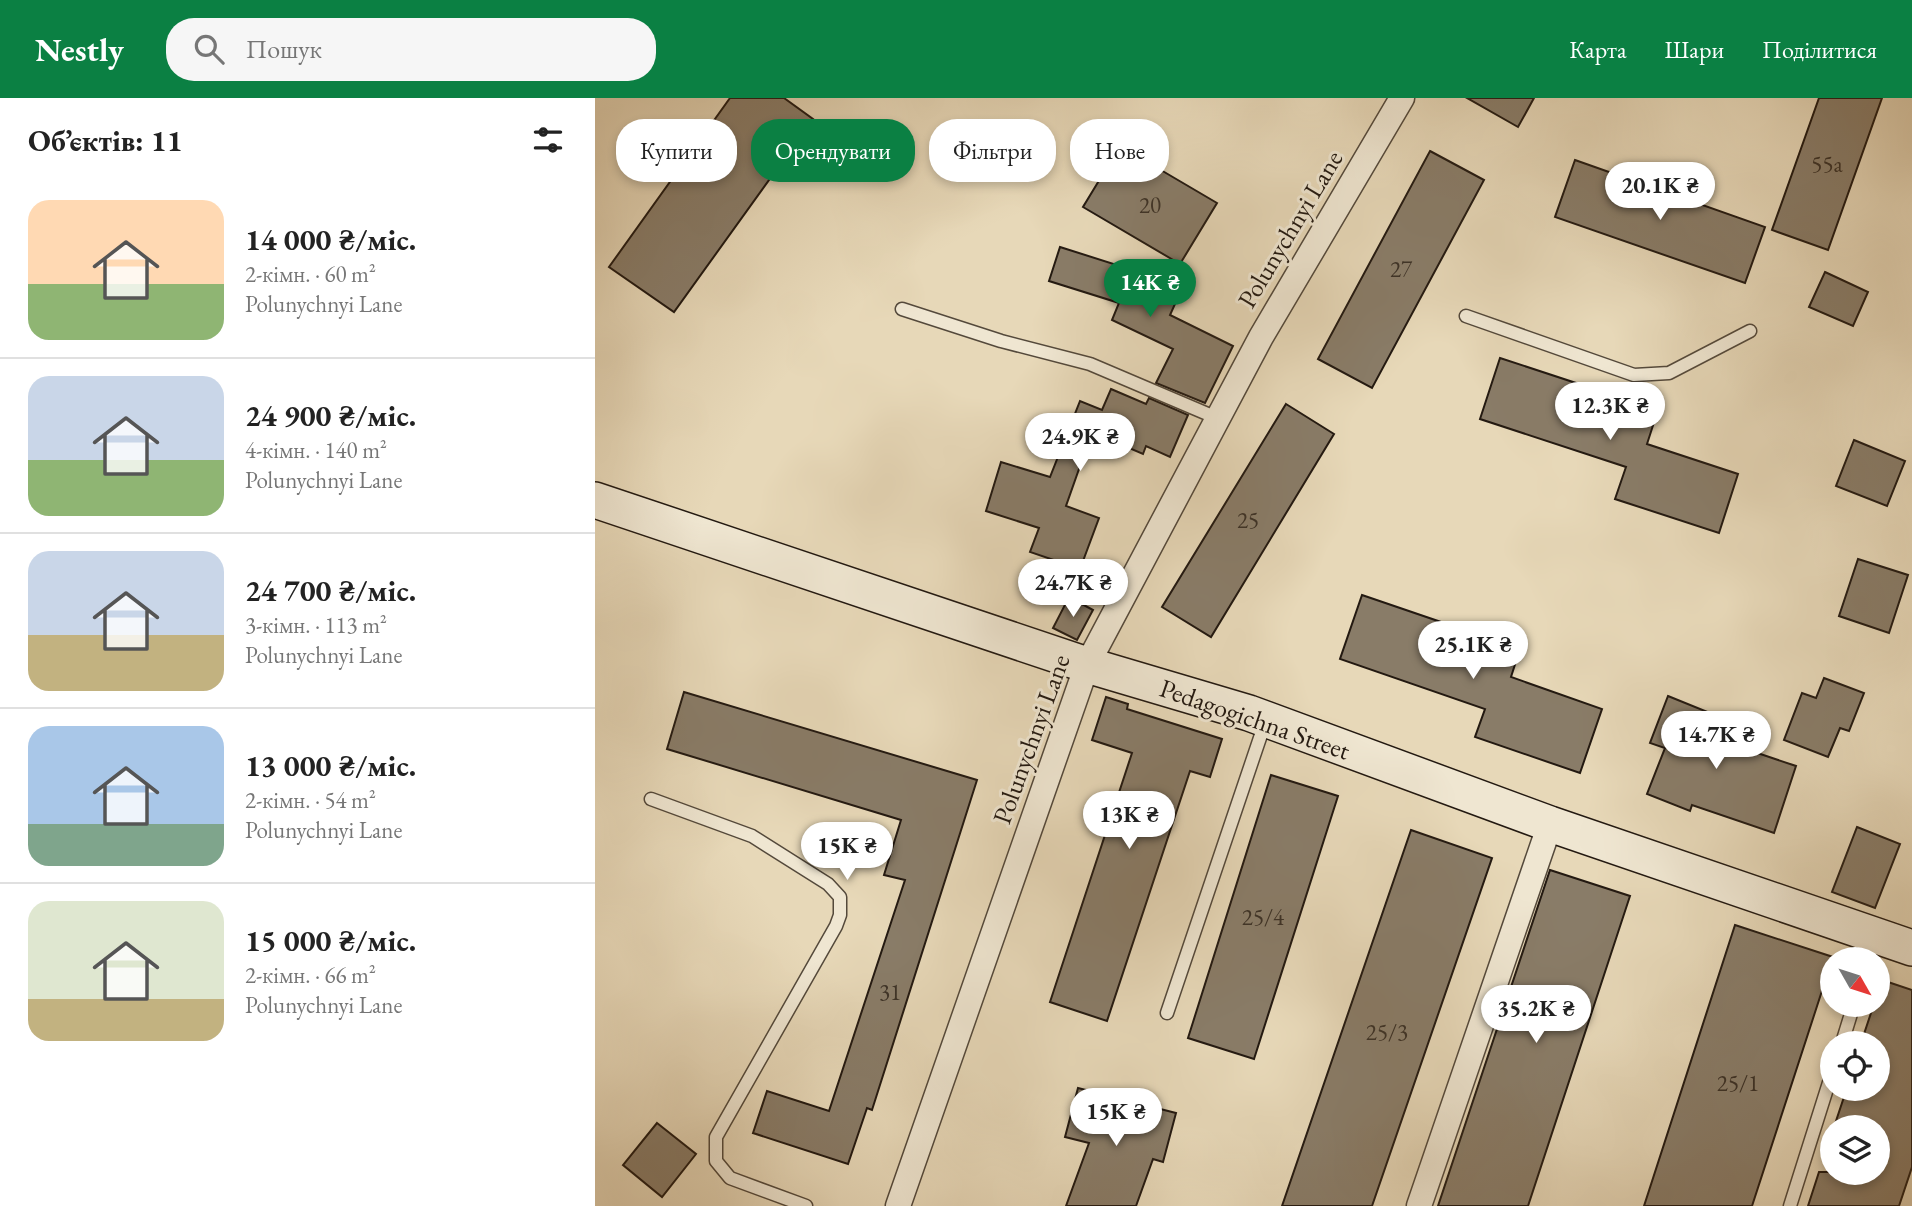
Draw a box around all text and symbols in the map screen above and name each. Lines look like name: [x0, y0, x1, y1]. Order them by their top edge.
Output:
search box: [166, 18, 656, 81]
text: Nestly: [35, 28, 124, 71]
icon: search: [190, 30, 228, 68]
text: Пошук: [246, 32, 322, 66]
text: Карта: [1569, 34, 1627, 65]
text: Шари: [1665, 34, 1724, 65]
text: Поділитися: [1762, 34, 1877, 65]
chip: Купити: [616, 119, 737, 182]
chip: Орендувати: [751, 119, 915, 182]
chip: Фільтри: [929, 119, 1056, 182]
chip: Нове: [1070, 119, 1169, 182]
text: Об’єктів: 11: [28, 121, 183, 160]
icon: filters: [529, 121, 567, 159]
street label: Polunychnyi Lane: [1230, 144, 1350, 314]
house number: 55а: [1811, 149, 1843, 179]
pin: 20.1K ₴: [1595, 162, 1725, 222]
text: 20.1K ₴: [1621, 170, 1699, 200]
house number: 20: [1139, 190, 1161, 220]
text: 14 000 ₴/міс.: [245, 220, 416, 259]
icon: home: [84, 228, 168, 312]
house number: 27: [1390, 254, 1413, 284]
text: 2-кімн. · 60 m²: [245, 259, 376, 289]
pin: 14K ₴: [1101, 260, 1199, 319]
text: 14K ₴: [1120, 267, 1180, 297]
text: Polunychnyi Lane: [245, 289, 402, 319]
pin: 12.3K ₴: [1545, 382, 1675, 442]
text: 12.3K ₴: [1571, 390, 1649, 420]
text: 24 900 ₴/міс.: [245, 396, 416, 435]
icon: home: [84, 404, 168, 488]
pin: 24.9K ₴: [1015, 414, 1145, 473]
text: 24.9K ₴: [1041, 421, 1119, 451]
text: 4-кімн. · 140 m²: [245, 435, 387, 465]
text: Polunychnyi Lane: [245, 465, 402, 495]
house number: 25: [1237, 505, 1259, 535]
pin: 24.7K ₴: [1008, 560, 1138, 619]
text: 24.7K ₴: [1034, 567, 1112, 597]
text: 24 700 ₴/міс.: [245, 571, 416, 610]
icon: home: [84, 579, 168, 663]
text: 3-кімн. · 113 m²: [245, 610, 387, 640]
pin: 25.1K ₴: [1408, 622, 1538, 681]
text: 25.1K ₴: [1434, 629, 1512, 659]
text: Polunychnyi Lane: [245, 640, 402, 670]
street label: Polunychnyi Lane: [985, 650, 1077, 828]
street label: Pedagogichna Street: [1156, 671, 1354, 767]
pin: 14.7K ₴: [1651, 712, 1781, 771]
text: 14.7K ₴: [1677, 719, 1755, 749]
text: 13 000 ₴/міс.: [245, 746, 416, 785]
icon: home: [84, 754, 168, 838]
text: 2-кімн. · 54 m²: [245, 785, 376, 815]
pin: 13K ₴: [1080, 792, 1178, 851]
text: 13K ₴: [1099, 799, 1159, 829]
text: Polunychnyi Lane: [245, 815, 402, 845]
pin: 15K ₴: [798, 822, 896, 882]
text: 15K ₴: [817, 830, 877, 860]
house number: 25/4: [1242, 902, 1285, 932]
text: 15 000 ₴/міс.: [245, 921, 416, 960]
icon: home: [84, 929, 168, 1013]
north arrow: [1820, 947, 1890, 1017]
map controls: [1820, 947, 1890, 1185]
text: 2-кімн. · 66 m²: [245, 960, 376, 990]
house number: 31: [879, 977, 901, 1007]
pin: 35.2K ₴: [1471, 986, 1601, 1045]
text: Polunychnyi Lane: [245, 990, 402, 1020]
text: 35.2K ₴: [1497, 993, 1575, 1023]
house number: 25/3: [1366, 1017, 1408, 1047]
button: locate: [1820, 1031, 1890, 1101]
house number: 25/1: [1717, 1068, 1759, 1098]
pin: 15K ₴: [1067, 1088, 1165, 1148]
text: 15K ₴: [1086, 1096, 1146, 1126]
button: layers: [1820, 1115, 1890, 1185]

